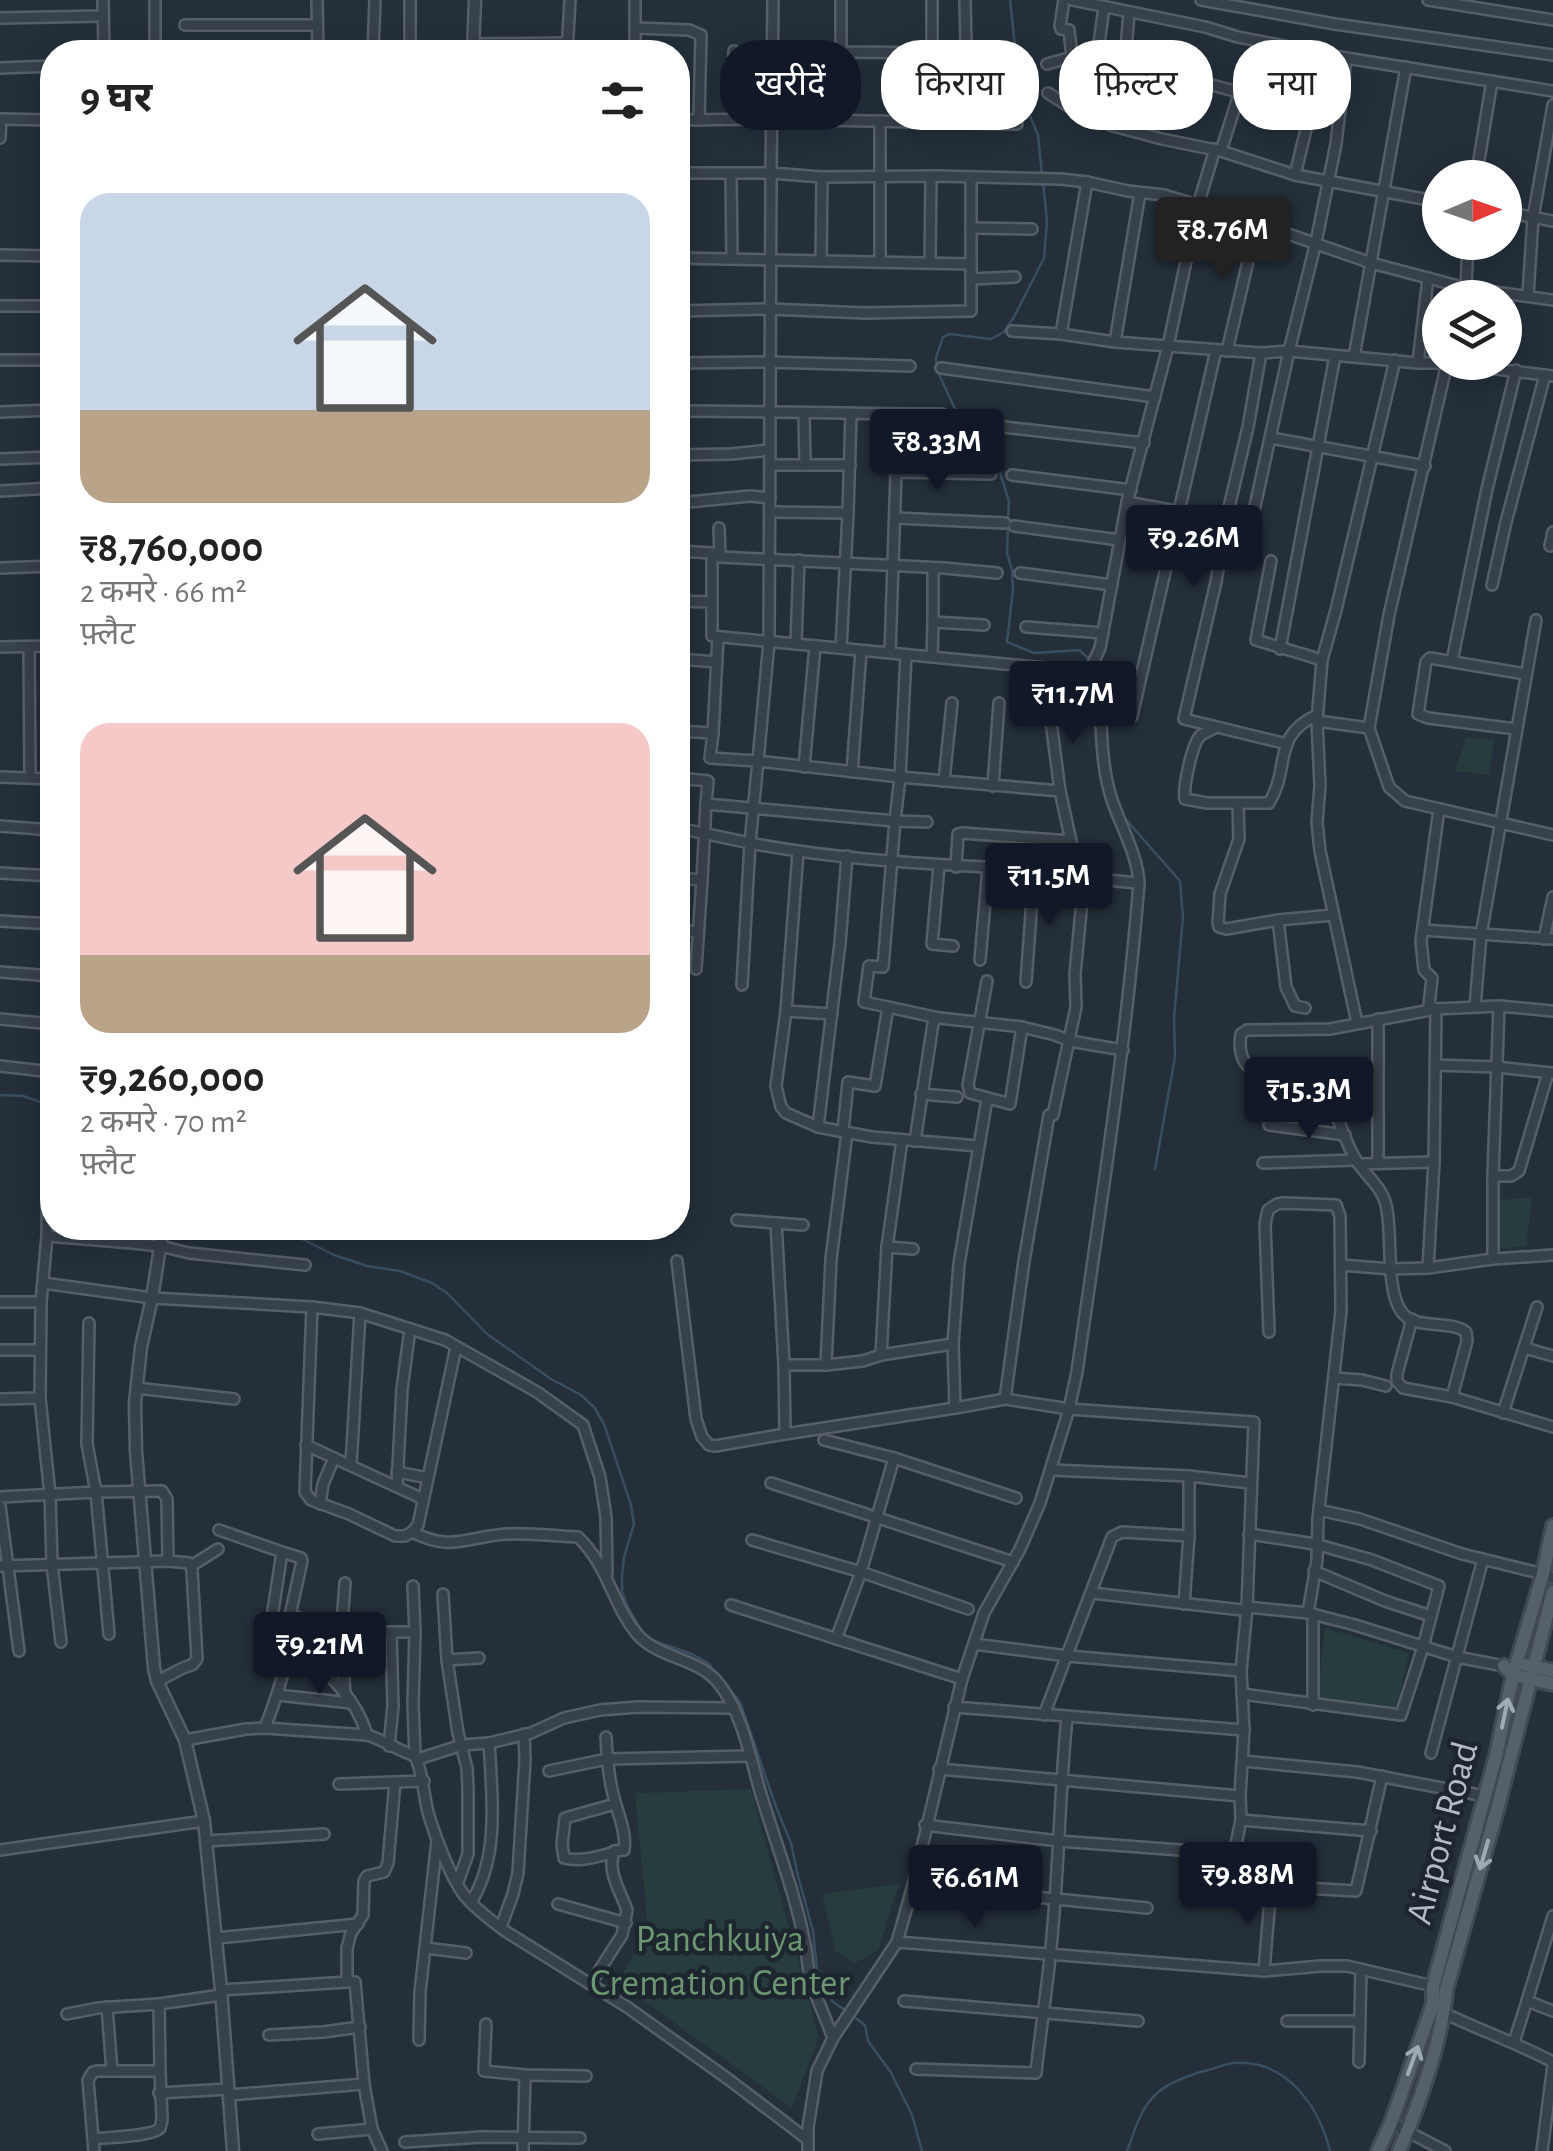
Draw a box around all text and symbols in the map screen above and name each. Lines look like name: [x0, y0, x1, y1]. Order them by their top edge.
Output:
chip: खरीदें: [720, 40, 861, 130]
chip: किराया: [881, 40, 1039, 130]
chip: फ़िल्टर: [1059, 40, 1213, 130]
chip: नया: [1233, 40, 1351, 130]
icon: filters: [595, 73, 650, 128]
text: 9 घर: [80, 77, 152, 119]
north arrow: [1422, 160, 1522, 260]
map controls: [1422, 160, 1522, 380]
pin: ₹8.76M: [1142, 197, 1304, 282]
text: ₹8.76M: [1177, 213, 1269, 245]
icon: home: [275, 258, 455, 438]
button: layers: [1422, 280, 1522, 380]
pin: ₹8.33M: [856, 409, 1018, 494]
text: ₹8.33M: [892, 425, 982, 457]
pin: ₹9.26M: [1113, 505, 1275, 590]
text: ₹9.26M: [1148, 521, 1240, 553]
text: ₹8,760,000: [80, 527, 264, 569]
text: 2 कमरे · 66 m²: [80, 576, 247, 608]
text: फ़्लैट: [80, 618, 135, 650]
pin: ₹11.7M: [992, 661, 1154, 746]
text: ₹11.7M: [1031, 677, 1115, 709]
icon: home: [275, 788, 455, 968]
pin: ₹11.5M: [968, 843, 1130, 928]
text: ₹11.5M: [1007, 859, 1091, 891]
text: ₹9,260,000: [80, 1057, 265, 1099]
pin: ₹15.3M: [1228, 1057, 1390, 1142]
text: ₹15.3M: [1266, 1073, 1352, 1105]
text: 2 कमरे · 70 m²: [80, 1106, 247, 1138]
text: फ़्लैट: [80, 1148, 135, 1180]
pin: ₹9.21M: [239, 1612, 401, 1697]
text: ₹9.21M: [276, 1628, 364, 1660]
one-way arrow: [1497, 1698, 1516, 1730]
street label: Airport Road: [1400, 1738, 1486, 1928]
one-way arrow: [1474, 1839, 1492, 1870]
pin: ₹9.88M: [1167, 1842, 1329, 1927]
pin: ₹6.61M: [894, 1845, 1056, 1930]
text: ₹9.88M: [1201, 1858, 1295, 1890]
text: ₹6.61M: [931, 1861, 1019, 1893]
park label: Panchkuiya Cremation Center: [590, 1921, 851, 2003]
one-way arrow: [1405, 2046, 1423, 2077]

